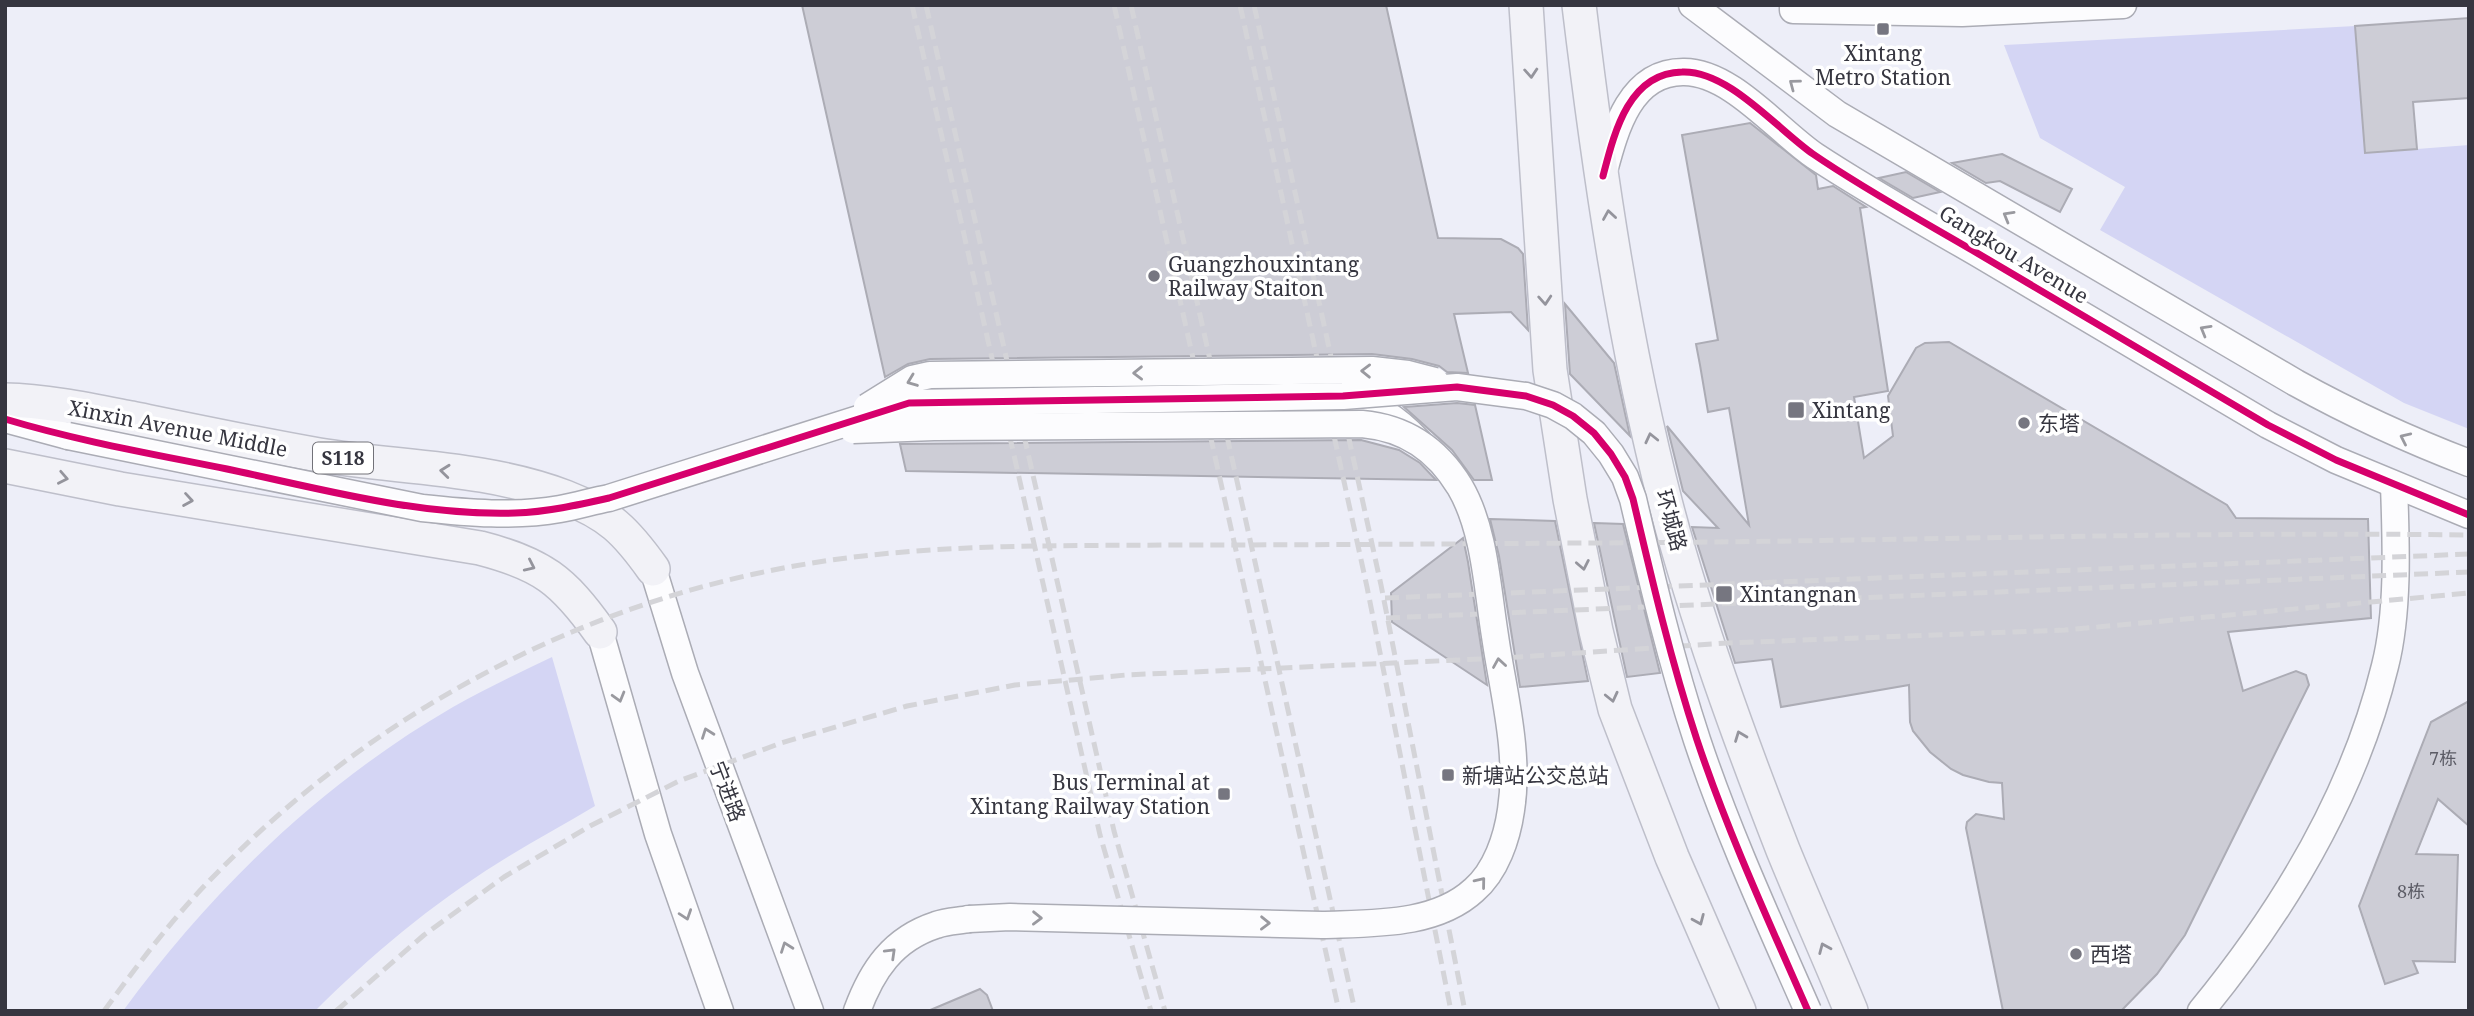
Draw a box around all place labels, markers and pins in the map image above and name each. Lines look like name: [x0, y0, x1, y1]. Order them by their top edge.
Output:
marker: Xintang Metro Station: [1875, 21, 1891, 37]
place label: Xintang Metro Station: [1815, 39, 1951, 91]
place label: Guangzhouxintang Railway Staiton: [1168, 250, 1360, 302]
marker: Guangzhouxintang Railway Staiton: [1146, 268, 1162, 284]
place label: Xintang: [1812, 396, 1891, 424]
marker: Xintang: [1786, 400, 1806, 420]
place label: 东塔: [2038, 409, 2080, 437]
marker: 东塔: [2016, 415, 2032, 431]
place label: Xintangnan: [1740, 580, 1857, 608]
marker: Xintangnan: [1714, 584, 1734, 604]
place label: 新塘站公交总站: [1462, 761, 1609, 789]
marker: 新塘站公交总站: [1440, 767, 1456, 783]
place label: Bus Terminal at Xintang Railway Station: [970, 768, 1210, 820]
marker: Bus Terminal at Xintang Railway Station: [1216, 786, 1232, 802]
place label: 西塔: [2090, 940, 2132, 968]
marker: 西塔: [2068, 946, 2084, 962]

